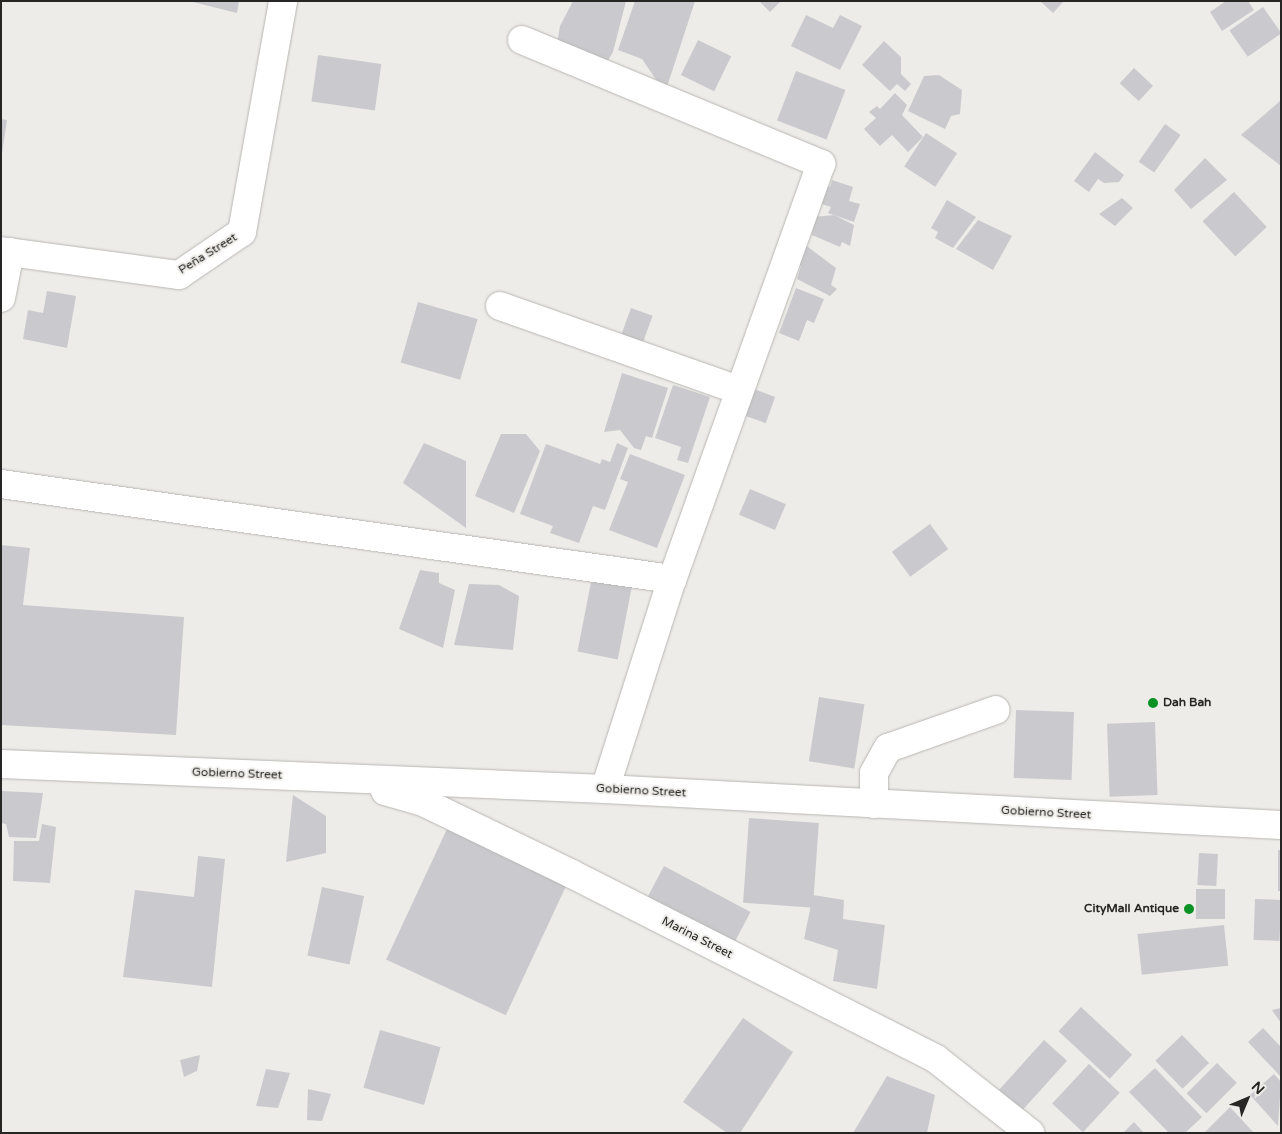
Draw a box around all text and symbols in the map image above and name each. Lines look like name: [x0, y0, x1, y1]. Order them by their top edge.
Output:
street label: Peña Street: [176, 230, 240, 278]
place label: Dah Bah: [1163, 696, 1211, 710]
marker: Dah Bah: [1147, 697, 1159, 709]
street label: Gobierno Street: [192, 765, 282, 783]
street label: Gobierno Street: [596, 781, 686, 801]
street label: Gobierno Street: [1001, 803, 1091, 823]
place label: CityMall Antique: [1084, 902, 1179, 916]
marker: CityMall Antique: [1183, 903, 1195, 915]
street label: Marina Street: [659, 914, 735, 962]
north arrow: [1222, 1074, 1272, 1124]
text: N: [1248, 1078, 1268, 1098]

